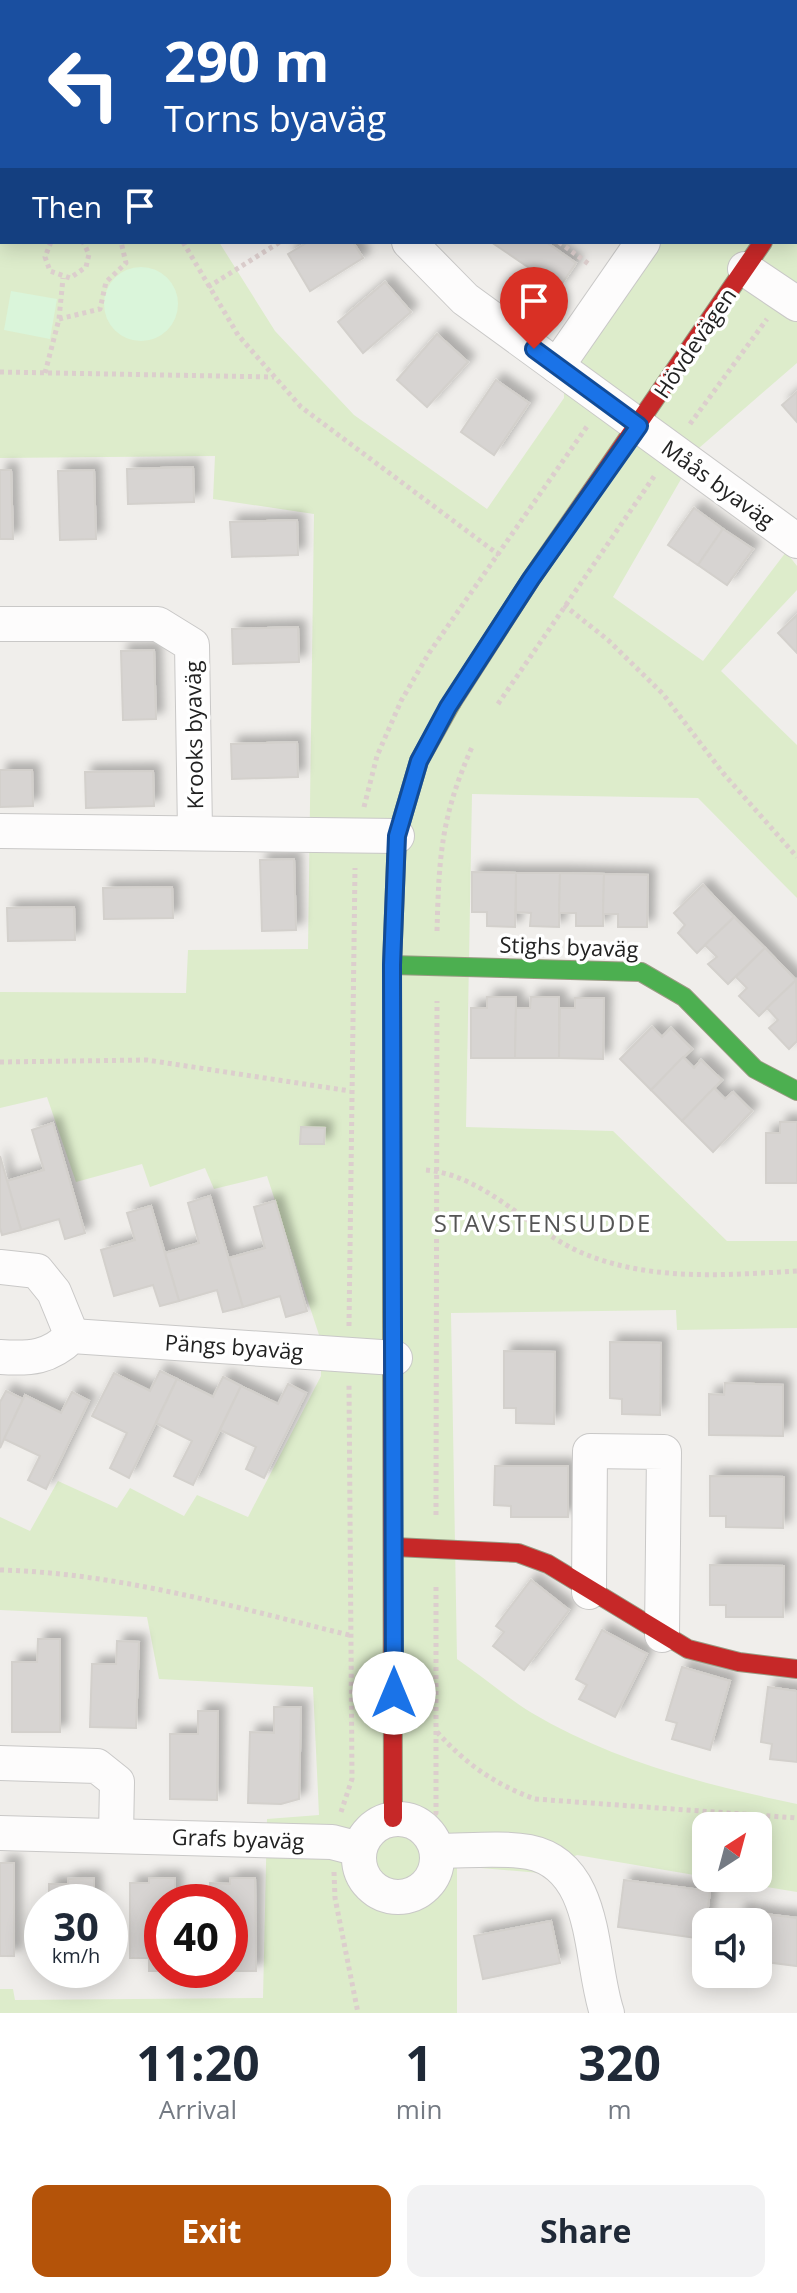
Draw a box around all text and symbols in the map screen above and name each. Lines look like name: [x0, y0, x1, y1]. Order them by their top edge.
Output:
text: 290 m: [164, 22, 330, 98]
icon: left: [32, 32, 136, 136]
text: Torns byaväg: [164, 94, 386, 143]
icon: arrive: [118, 184, 162, 228]
text: Then: [32, 186, 102, 227]
pin: [500, 267, 568, 349]
icon: arrive: [512, 279, 556, 323]
street label: Hövdevägen: [646, 281, 742, 404]
street label: Måås byaväg: [656, 432, 781, 534]
street label: Krooks byaväg: [177, 660, 209, 810]
street label: Stighs byaväg: [499, 929, 639, 963]
district label: STAVSTENSUDDE: [434, 1206, 652, 1239]
street label: Pängs byaväg: [164, 1326, 304, 1366]
position arrow: [352, 1651, 436, 1735]
north arrow: [692, 1812, 772, 1892]
map controls: [692, 1812, 772, 1988]
street label: Grafs byaväg: [171, 1821, 305, 1855]
speed limit sign: 40: [144, 1884, 248, 1988]
text: 30: [53, 1898, 99, 1953]
button: sound: [692, 1908, 772, 1988]
text: km/h: [52, 1942, 100, 1969]
text: 11:20: [136, 2030, 260, 2095]
text: 1: [405, 2030, 433, 2095]
text: 320: [578, 2030, 661, 2095]
text: Arrival: [159, 2091, 237, 2127]
text: min: [396, 2091, 442, 2127]
text: m: [608, 2091, 632, 2127]
button: Exit: [32, 2185, 391, 2277]
button: Share: [407, 2185, 765, 2277]

